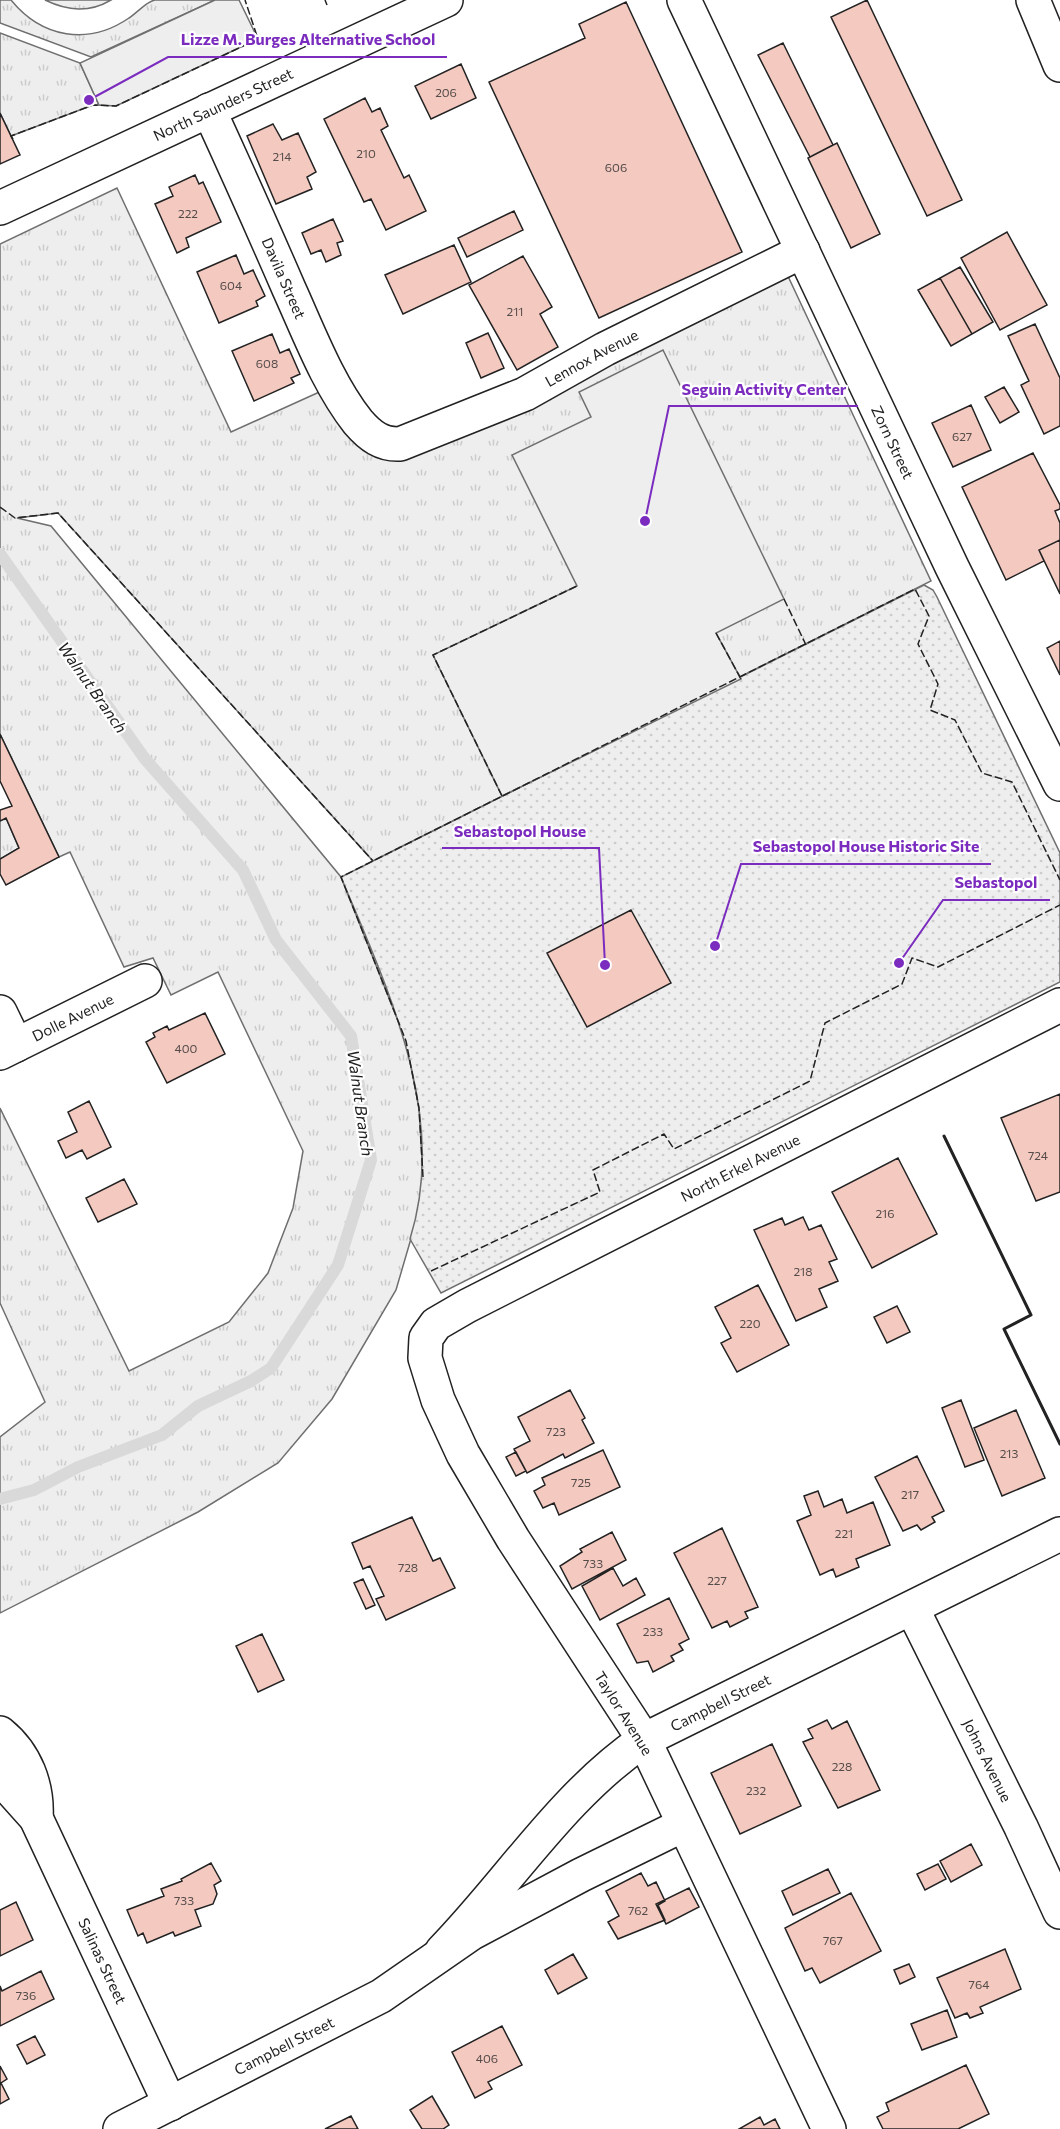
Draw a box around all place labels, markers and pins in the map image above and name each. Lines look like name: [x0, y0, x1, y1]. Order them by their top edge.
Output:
callout: Lizze M. Burges Alternative School: [168, 23, 447, 57]
callout: Seguin Activity Center: [669, 372, 858, 406]
callout: Sebastopol House: [442, 814, 599, 848]
callout: Sebastopol House Historic Site: [741, 830, 991, 864]
callout: Sebastopol: [943, 866, 1050, 900]

